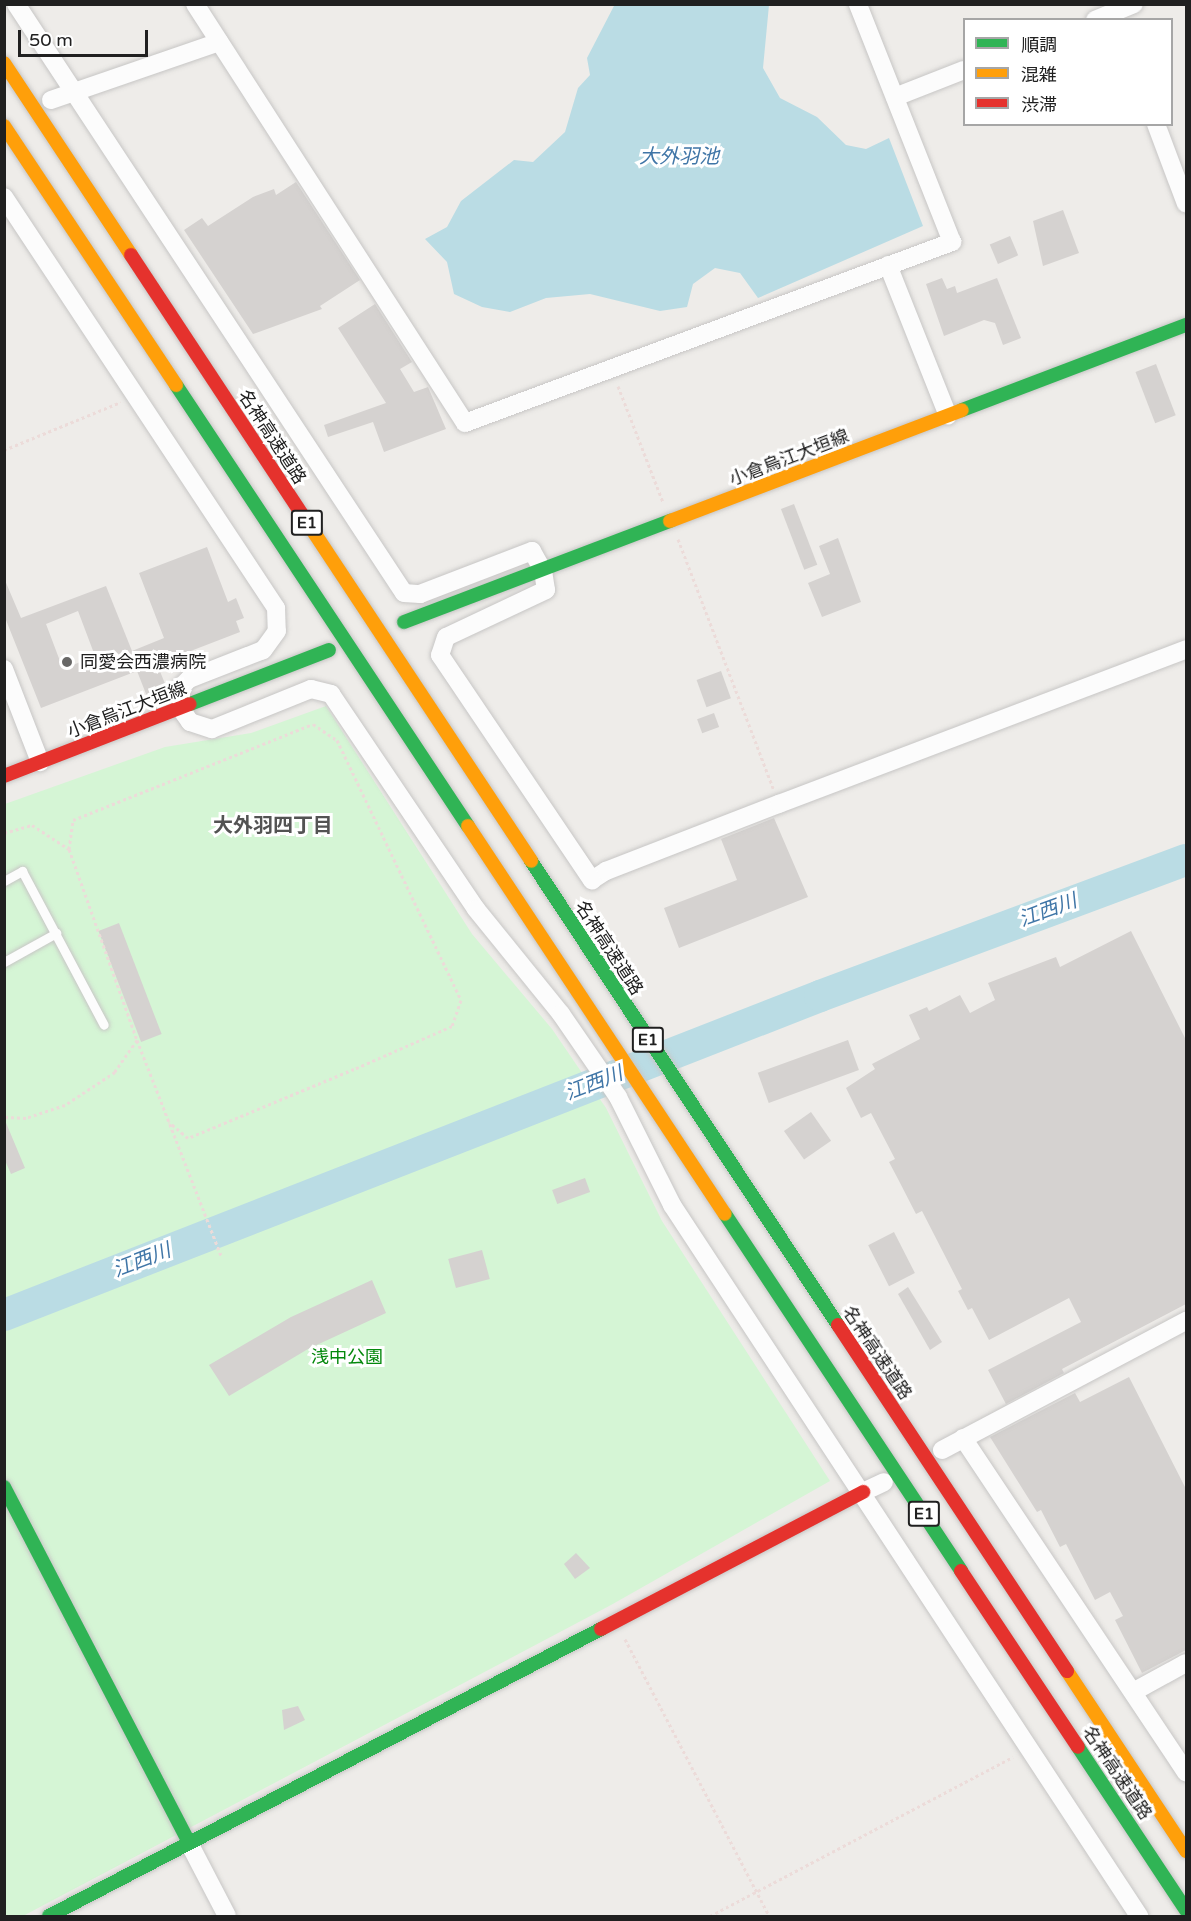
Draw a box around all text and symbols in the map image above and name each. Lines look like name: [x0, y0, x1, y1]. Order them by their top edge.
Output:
scale bar: [21, 18, 152, 56]
legend: [963, 18, 1173, 126]
text: 50 m: [29, 29, 73, 51]
text: 順調: [1021, 34, 1057, 56]
text: 混雑: [1021, 64, 1057, 86]
text: 渋滞: [1021, 94, 1057, 116]
water label: 大外羽池: [639, 145, 719, 169]
street label: 名神高速道路: [234, 386, 310, 488]
street label: 小倉烏江大垣線: [726, 425, 852, 491]
road number: E1: [290, 510, 324, 536]
place label: 同愛会西濃病院: [80, 651, 206, 673]
marker: 同愛会西濃病院: [58, 653, 76, 671]
street label: 小倉烏江大垣線: [64, 677, 190, 743]
district label: 大外羽四丁目: [213, 814, 333, 838]
water label: 江西川: [1016, 889, 1080, 933]
street label: 名神高速道路: [571, 897, 647, 999]
road number: E1: [632, 1027, 664, 1053]
water label: 江西川: [562, 1062, 626, 1106]
water label: 江西川: [110, 1239, 174, 1283]
street label: 名神高速道路: [838, 1302, 916, 1404]
park label: 浅中公園: [311, 1346, 383, 1368]
road number: E1: [908, 1501, 940, 1527]
street label: 名神高速道路: [1078, 1722, 1156, 1824]

